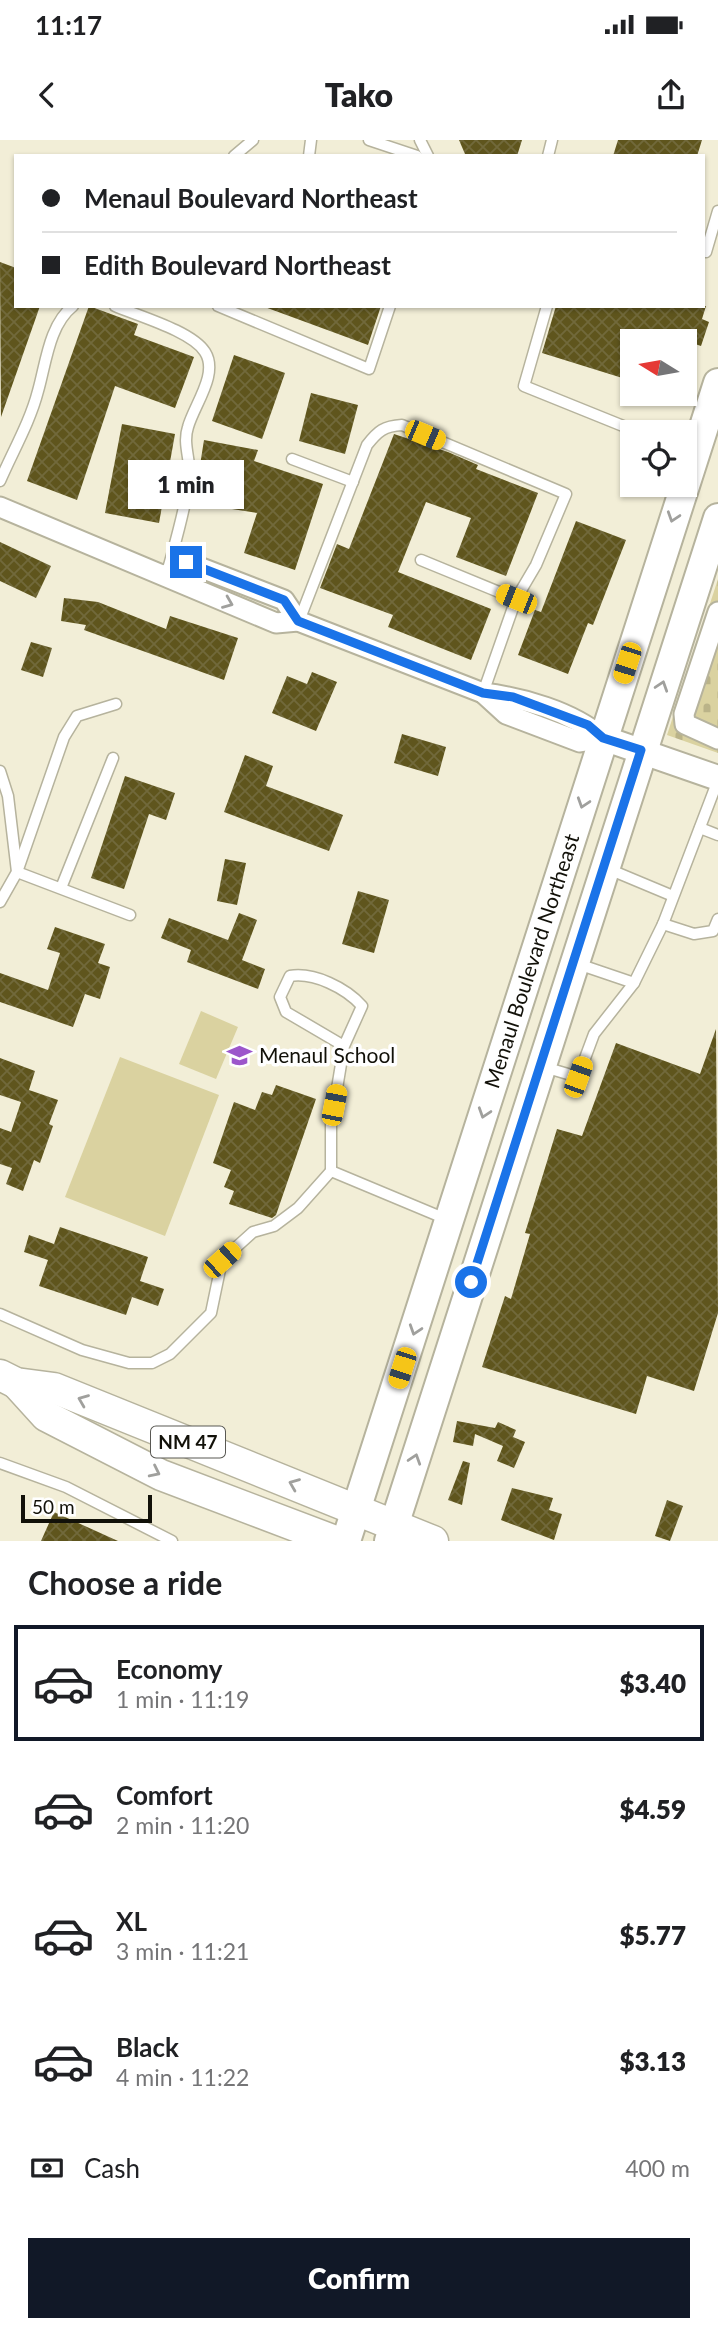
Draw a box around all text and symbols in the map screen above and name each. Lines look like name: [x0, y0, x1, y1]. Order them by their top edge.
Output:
text: 11:17: [35, 9, 102, 41]
text: Tako: [325, 75, 393, 114]
icon: back: [28, 76, 66, 114]
icon: share: [652, 76, 690, 114]
text: Menaul Boulevard Northeast: [84, 182, 418, 214]
text: Edith Boulevard Northeast: [84, 249, 391, 281]
north arrow: [620, 329, 696, 406]
map controls: [620, 329, 697, 497]
car: [402, 417, 449, 453]
button: locate: [620, 420, 697, 497]
callout: 1 min: [128, 460, 244, 510]
text: 1 min: [157, 470, 215, 498]
one-way arrow: [667, 511, 682, 523]
route end: [170, 546, 202, 578]
car: [493, 581, 540, 617]
one-way arrow: [222, 595, 234, 609]
car: [611, 640, 644, 686]
one-way arrow: [654, 680, 668, 692]
one-way arrow: [576, 796, 591, 808]
street label: Menaul Boulevard Northeast: [478, 830, 583, 1091]
school or university icon: Menaul School: [225, 1042, 253, 1070]
place label: Menaul School: [259, 1042, 395, 1067]
car: [561, 1054, 596, 1100]
car: [320, 1082, 349, 1128]
one-way arrow: [478, 1106, 492, 1119]
car: [200, 1238, 245, 1282]
route start: [455, 1266, 487, 1298]
one-way arrow: [409, 1323, 423, 1335]
car: [386, 1345, 419, 1391]
one-way arrow: [77, 1394, 89, 1408]
road number: NM 47: [151, 1426, 225, 1458]
one-way arrow: [407, 1454, 421, 1466]
one-way arrow: [147, 1463, 160, 1477]
one-way arrow: [288, 1478, 301, 1492]
scale bar: [21, 1492, 152, 1524]
text: 50 m: [32, 1495, 75, 1518]
text: Choose a ride: [28, 1563, 222, 1602]
icon: car: [32, 1652, 95, 1715]
text: Economy: [116, 1653, 222, 1685]
text: $3.40: [619, 1667, 686, 1699]
text: 1 min · 11:19: [116, 1685, 249, 1713]
icon: car: [32, 1778, 95, 1841]
text: Comfort: [116, 1779, 213, 1811]
text: $4.59: [619, 1793, 686, 1825]
text: 2 min · 11:20: [116, 1811, 249, 1839]
icon: car: [32, 1904, 95, 1967]
text: XL: [116, 1905, 147, 1937]
text: $5.77: [619, 1919, 686, 1951]
text: 3 min · 11:21: [116, 1937, 249, 1965]
icon: car: [32, 2030, 95, 2093]
text: Black: [116, 2031, 179, 2063]
text: $3.13: [619, 2045, 686, 2077]
text: 4 min · 11:22: [116, 2063, 249, 2091]
icon: cash: [28, 2149, 66, 2187]
text: Cash: [84, 2152, 140, 2184]
text: 400 m: [625, 2154, 690, 2182]
button: Confirm: [28, 2238, 690, 2318]

